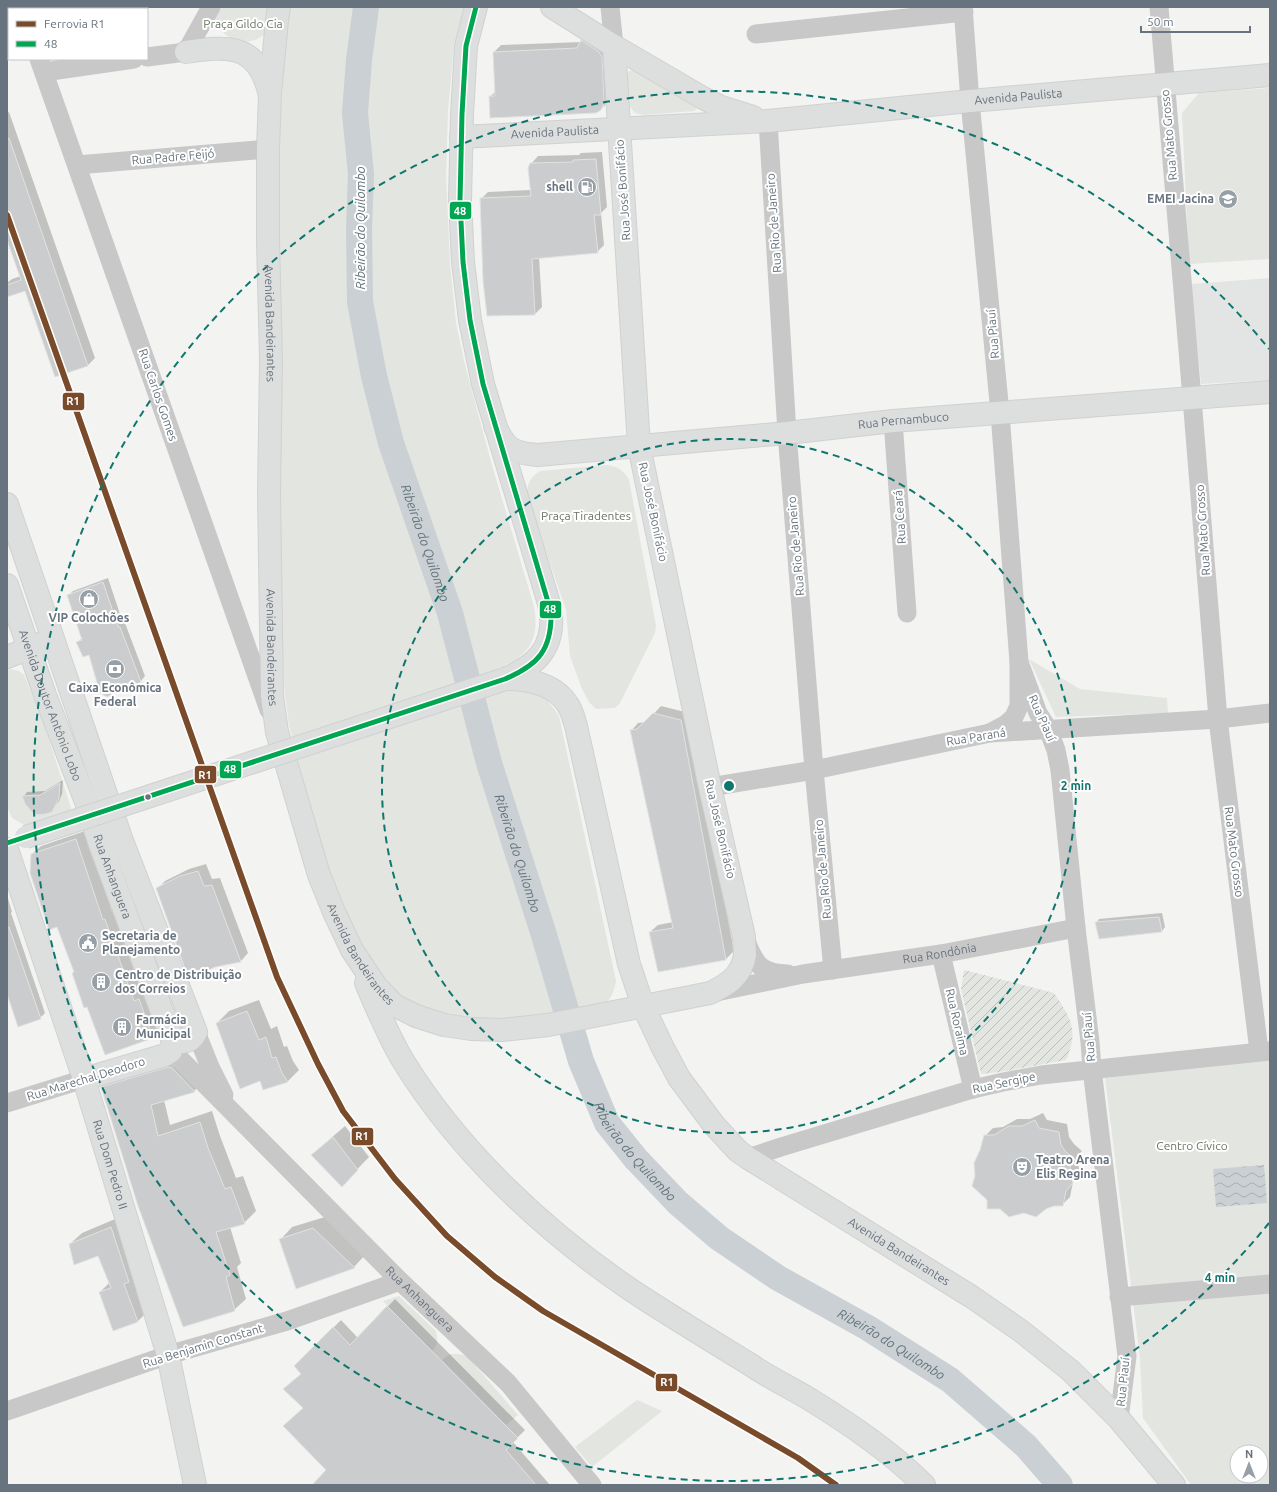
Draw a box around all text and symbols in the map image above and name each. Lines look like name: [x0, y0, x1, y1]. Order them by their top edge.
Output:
legend: [8, 8, 148, 60]
scale bar: [1141, 8, 1250, 34]
text: 50 m: [1147, 15, 1174, 28]
text: Ferrovia R1: [44, 17, 105, 30]
park label: Praça Gildo Cia: [203, 17, 283, 30]
text: 48: [44, 37, 58, 50]
street label: Avenida Paulista: [974, 86, 1063, 107]
street label: Rua Mato Grosso: [1158, 89, 1179, 181]
street label: Avenida Paulista: [510, 123, 599, 140]
street label: Rua José Bonifácio: [612, 139, 633, 241]
street label: Rua Padre Feijó: [131, 146, 215, 167]
water label: Ribeirão do Quilombo: [353, 166, 368, 290]
street label: Rua Rio de Janeiro: [764, 173, 783, 273]
fuel station icon: shell: [576, 176, 598, 198]
place label: shell: [546, 180, 573, 193]
school or university icon: EMEI Jacina: [1217, 188, 1239, 210]
place label: EMEI Jacina: [1147, 192, 1214, 205]
line badge: 48: [449, 201, 472, 220]
text: 48: [454, 205, 466, 217]
street label: Avenida Bandeirantes: [263, 265, 278, 382]
street label: Rua Piauí: [984, 308, 1001, 359]
street label: Rua Carlos Gomes: [137, 347, 180, 443]
line badge: R1: [62, 392, 85, 411]
text: R1: [66, 395, 80, 407]
street label: Rua Pernambuco: [857, 410, 949, 431]
street label: Rua José Bonifácio: [637, 461, 670, 563]
water label: Ribeirão do Quilombo: [399, 482, 452, 603]
street label: Rua Mato Grosso: [1193, 484, 1212, 576]
street label: Rua Ceará: [891, 490, 908, 544]
street label: Rua Rio de Janeiro: [785, 496, 806, 596]
park label: Praça Tiradentes: [541, 509, 631, 522]
shop icon: VIP Colochões: [78, 588, 100, 610]
street label: Avenida Bandeirantes: [264, 589, 280, 707]
line badge: 48: [539, 600, 562, 619]
text: 48: [544, 603, 556, 615]
place label: VIP Colochões: [49, 611, 130, 624]
street label: Avenida Doutor Antônio Lobo: [17, 628, 84, 783]
bank icon: Caixa Econômica Federal: [104, 658, 126, 680]
place label: Caixa Econômica Federal: [68, 681, 162, 708]
street label: Rua Piauí: [1026, 693, 1059, 744]
street label: Rua Paraná: [945, 725, 1007, 748]
line badge: 48: [219, 760, 242, 779]
text: 48: [224, 763, 236, 775]
line badge: R1: [194, 765, 217, 784]
text: R1: [198, 769, 212, 781]
street label: Rua José Bonifácio: [703, 778, 738, 880]
centre of rings: [722, 779, 736, 793]
text: 2 min: [1061, 779, 1091, 792]
unlabelled marker: [143, 792, 153, 802]
water label: Ribeirão do Quilombo: [492, 792, 543, 914]
street label: Rua Mato Grosso: [1222, 806, 1247, 898]
street label: Rua Rio de Janeiro: [812, 819, 833, 919]
street label: Rua Anhanguera: [91, 833, 134, 920]
street label: Avenida Bandeirantes: [325, 901, 397, 1007]
place label: Secretaria de Planejamento: [102, 929, 180, 956]
public building icon: Secretaria de Planejamento: [77, 932, 99, 954]
street label: Rua Rondônia: [902, 940, 978, 965]
place label: Centro de Distribuição dos Correios: [115, 968, 242, 995]
building icon: Centro de Distribuição dos Correios: [90, 971, 112, 993]
street label: Rua Roraima: [944, 987, 971, 1056]
street label: Rua Piauí: [1080, 1011, 1097, 1062]
place label: Farmácia Municipal: [136, 1013, 191, 1040]
building icon: Farmácia Municipal: [111, 1016, 133, 1038]
street label: Rua Marechal Deodoro: [25, 1054, 147, 1103]
street label: Rua Sergipe: [971, 1069, 1037, 1096]
water label: Ribeirão do Quilombo: [592, 1100, 679, 1204]
street label: Rua Dom Pedro II: [91, 1118, 130, 1211]
line badge: R1: [351, 1127, 374, 1146]
text: R1: [355, 1130, 369, 1142]
park label: Centro Cívico: [1156, 1139, 1228, 1152]
place label: Teatro Arena Elis Regina: [1036, 1153, 1110, 1180]
theatre icon: Teatro Arena Elis Regina: [1011, 1156, 1033, 1178]
street label: Avenida Bandeirantes: [846, 1215, 952, 1288]
street label: Rua Anhanguera: [383, 1264, 457, 1334]
text: 4 min: [1205, 1271, 1235, 1284]
water label: Ribeirão do Quilombo: [836, 1306, 948, 1382]
street label: Rua Benjamin Constant: [141, 1321, 265, 1370]
street label: Rua Piauí: [1113, 1356, 1132, 1407]
line badge: R1: [655, 1373, 678, 1392]
text: R1: [660, 1376, 674, 1388]
north arrow: [1229, 1444, 1269, 1484]
text: N: [1245, 1448, 1253, 1460]

